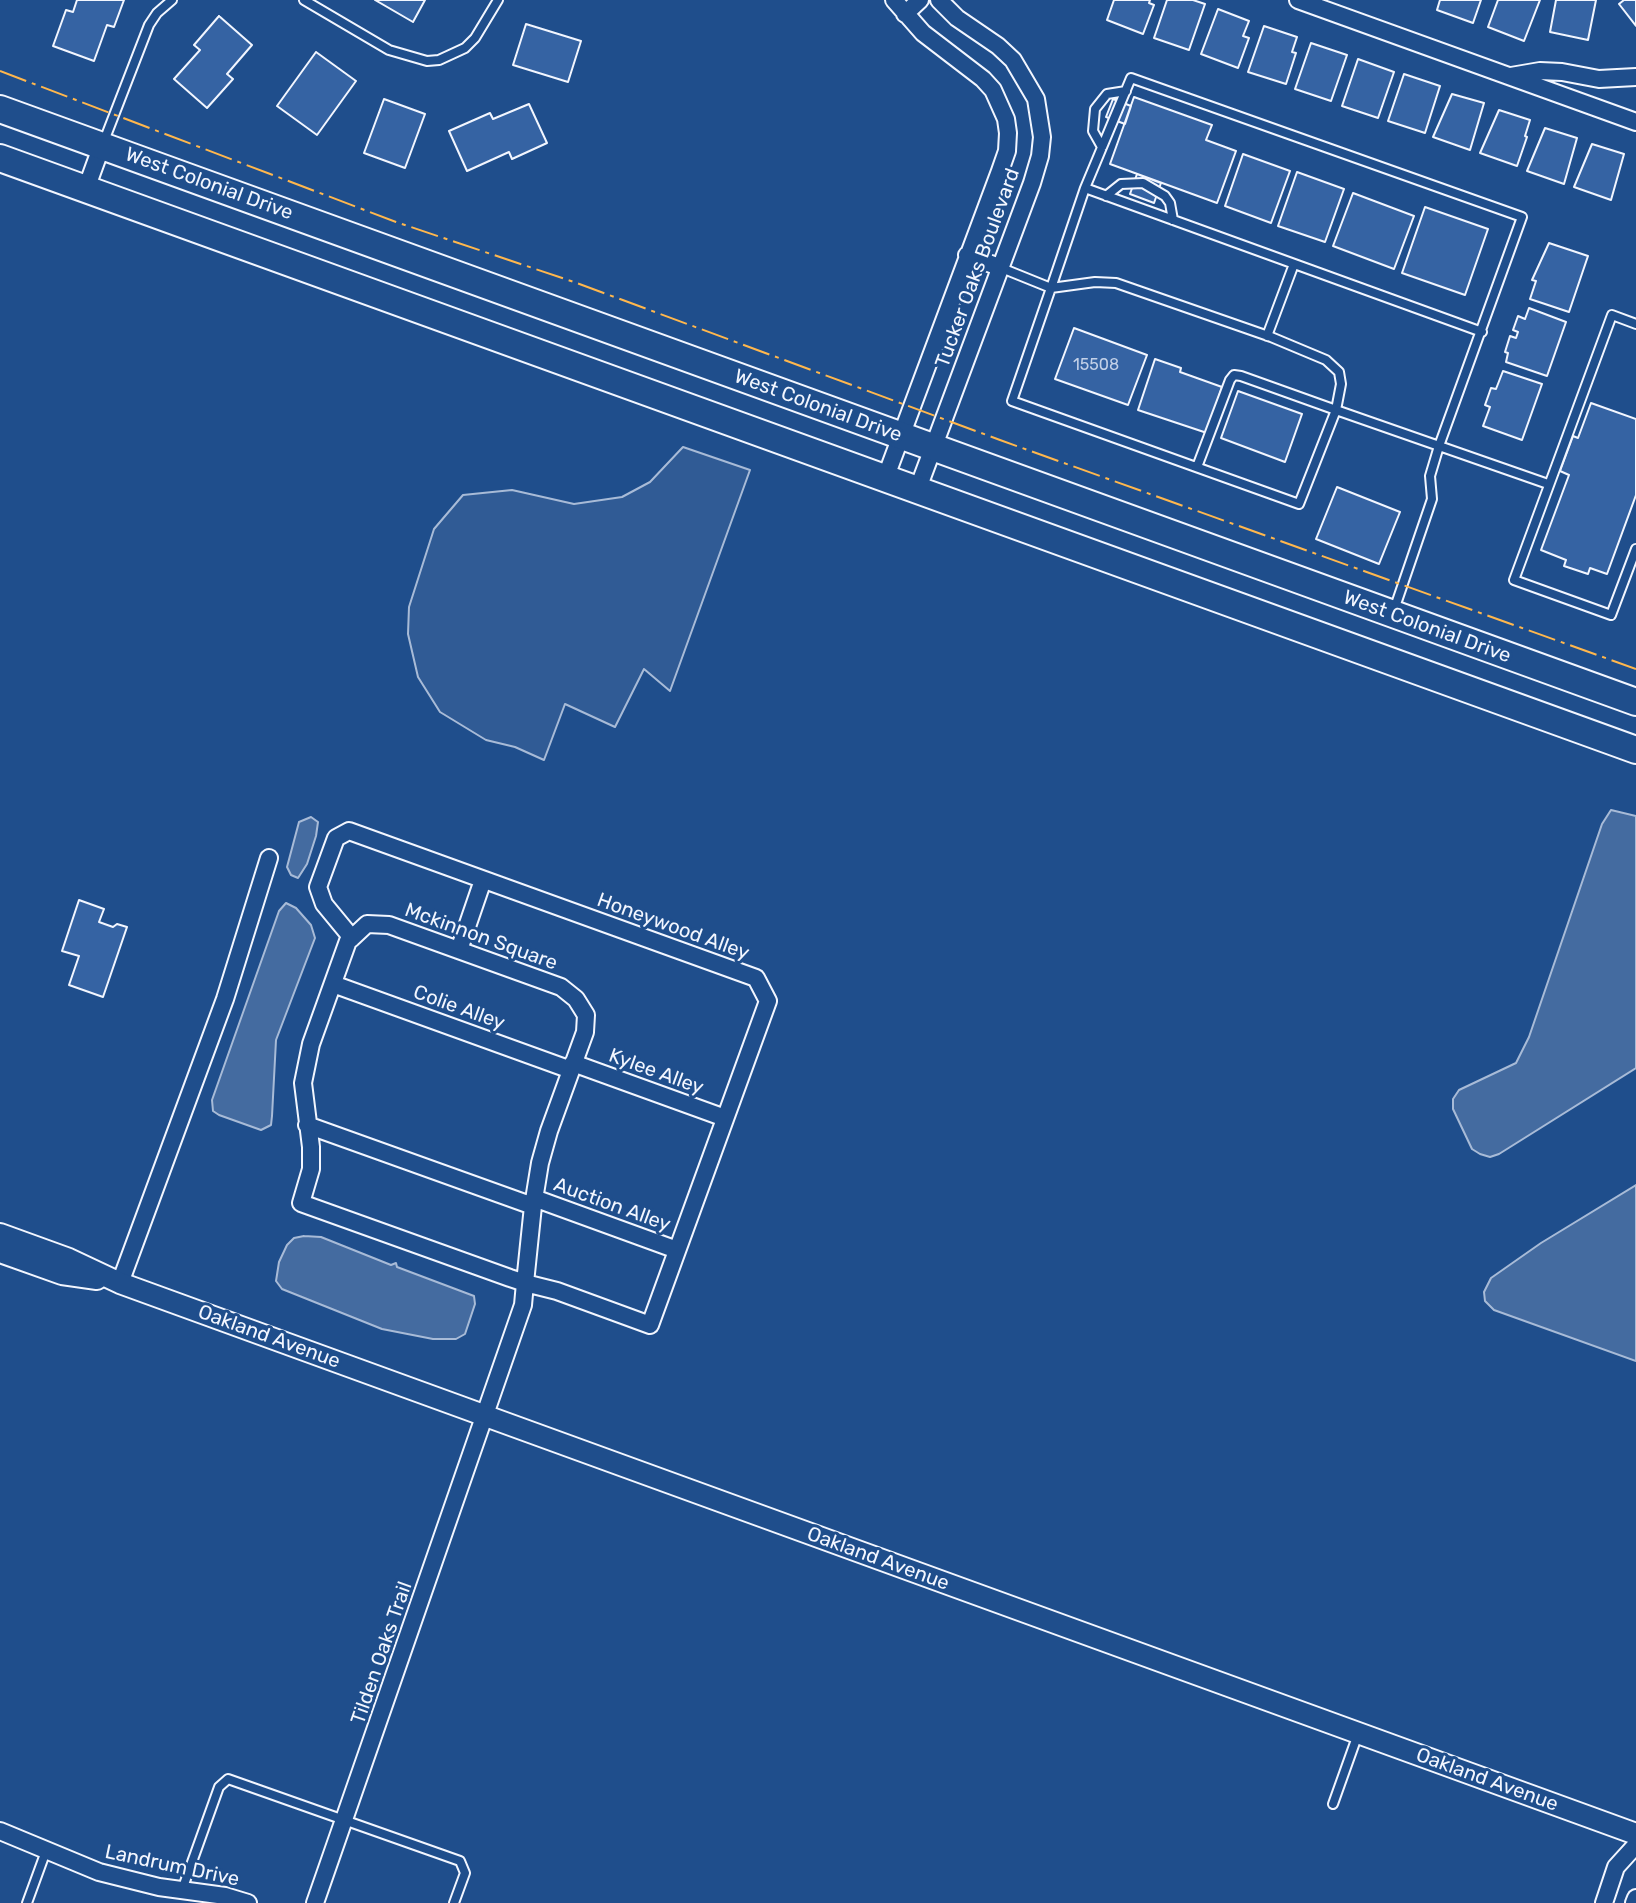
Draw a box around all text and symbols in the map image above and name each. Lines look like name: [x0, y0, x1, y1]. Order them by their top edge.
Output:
street label: West Colonial Drive: [122, 143, 296, 225]
street label: Tucker Oaks Boulevard: [931, 165, 1025, 371]
house number: 15508: [1073, 355, 1119, 375]
street label: West Colonial Drive: [731, 365, 905, 447]
street label: West Colonial Drive: [1340, 586, 1514, 668]
street label: Honeywood Alley: [594, 888, 752, 966]
street label: Mckinnon Square: [401, 898, 561, 976]
street label: Colie Alley: [410, 980, 508, 1036]
street label: Kylee Alley: [605, 1044, 707, 1100]
street label: Auction Alley: [550, 1173, 674, 1237]
street label: Oakland Avenue: [195, 1300, 343, 1374]
street label: Oakland Avenue: [804, 1522, 952, 1596]
street label: Tilden Oaks Trail: [346, 1579, 418, 1727]
street label: Oakland Avenue: [1413, 1743, 1561, 1817]
street label: Landrum Drive: [103, 1840, 241, 1892]

